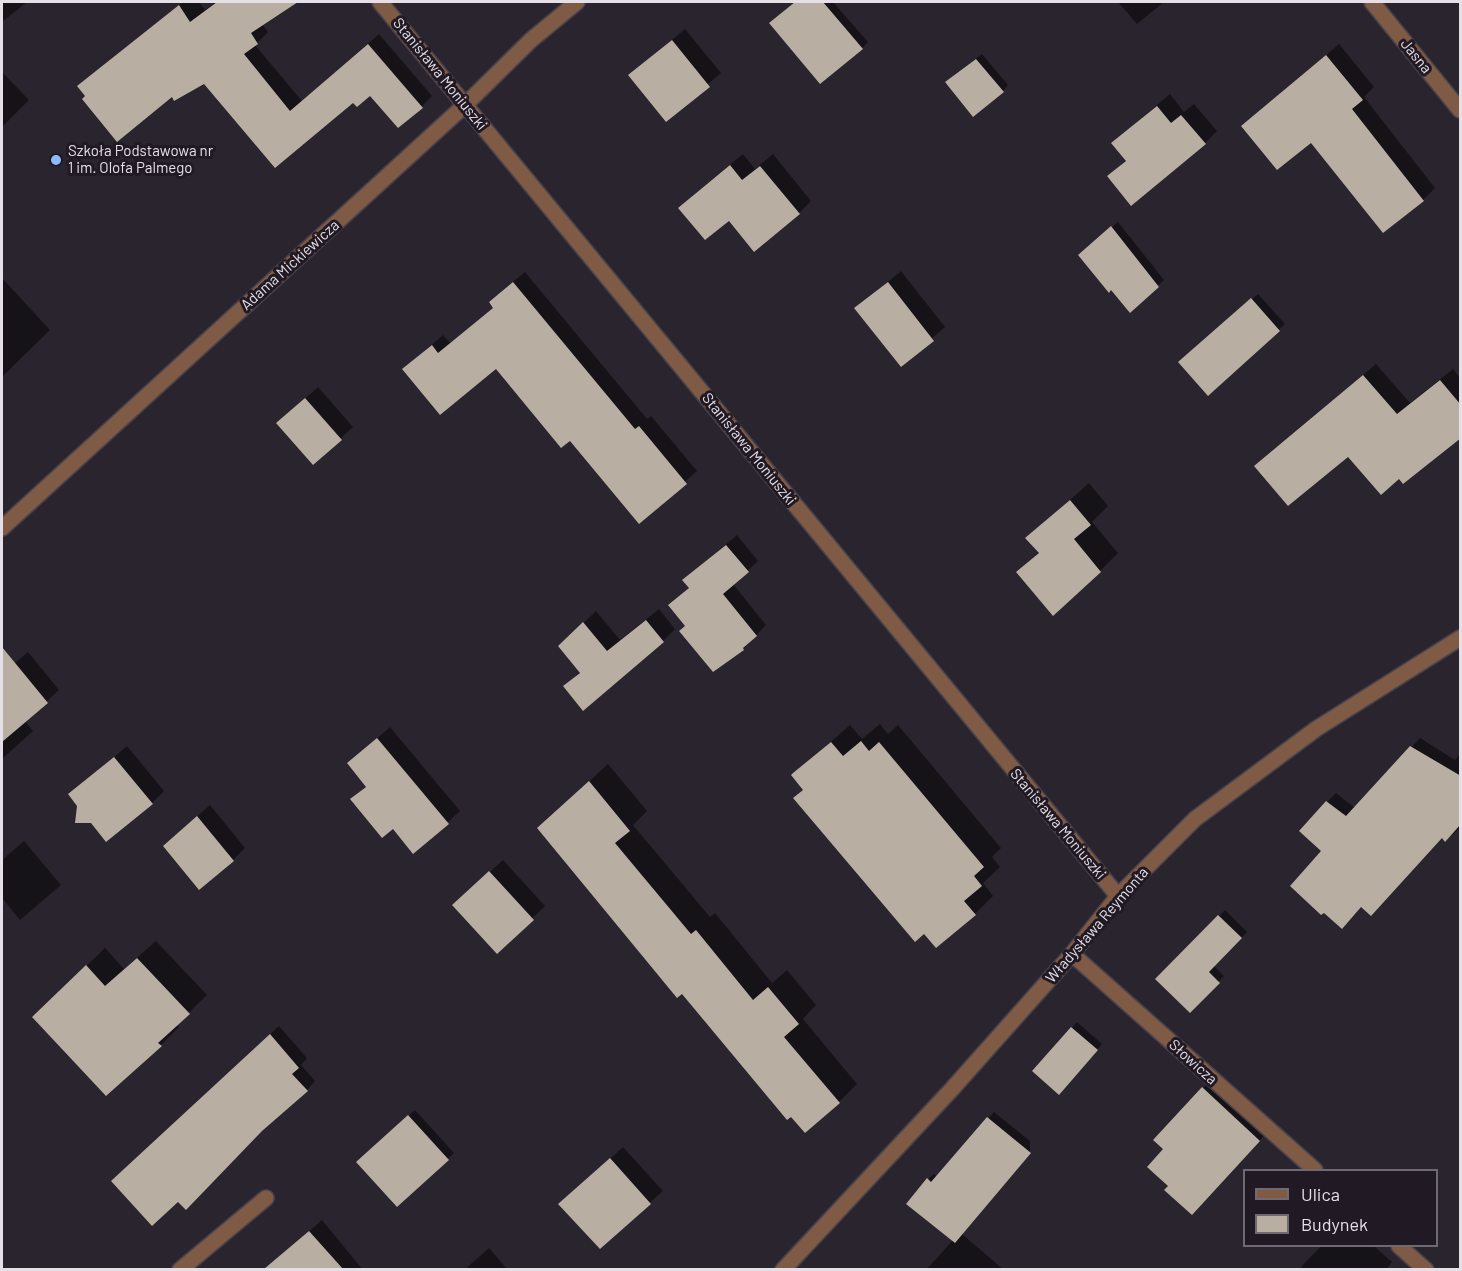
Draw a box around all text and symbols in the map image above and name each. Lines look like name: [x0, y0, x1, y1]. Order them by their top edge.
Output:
street label: Stanisława Moniuszki: [389, 14, 491, 134]
street label: Jasna: [1397, 35, 1435, 77]
place label: Szkoła Podstawowa nr 1 im. Olofa Palmego: [68, 142, 213, 177]
marker: Szkoła Podstawowa nr 1 im. Olofa Palmego: [49, 153, 63, 167]
street label: Adama Mickiewicza: [237, 216, 343, 314]
street label: Stanisława Moniuszki: [698, 389, 800, 509]
street label: Stanisława Moniuszki: [1006, 765, 1110, 883]
street label: Władysława Reymonta: [1042, 863, 1152, 987]
street label: Słowicza: [1165, 1036, 1221, 1088]
legend: [1243, 1169, 1438, 1247]
text: Ulica: [1301, 1183, 1340, 1205]
text: Budynek: [1301, 1213, 1368, 1235]

